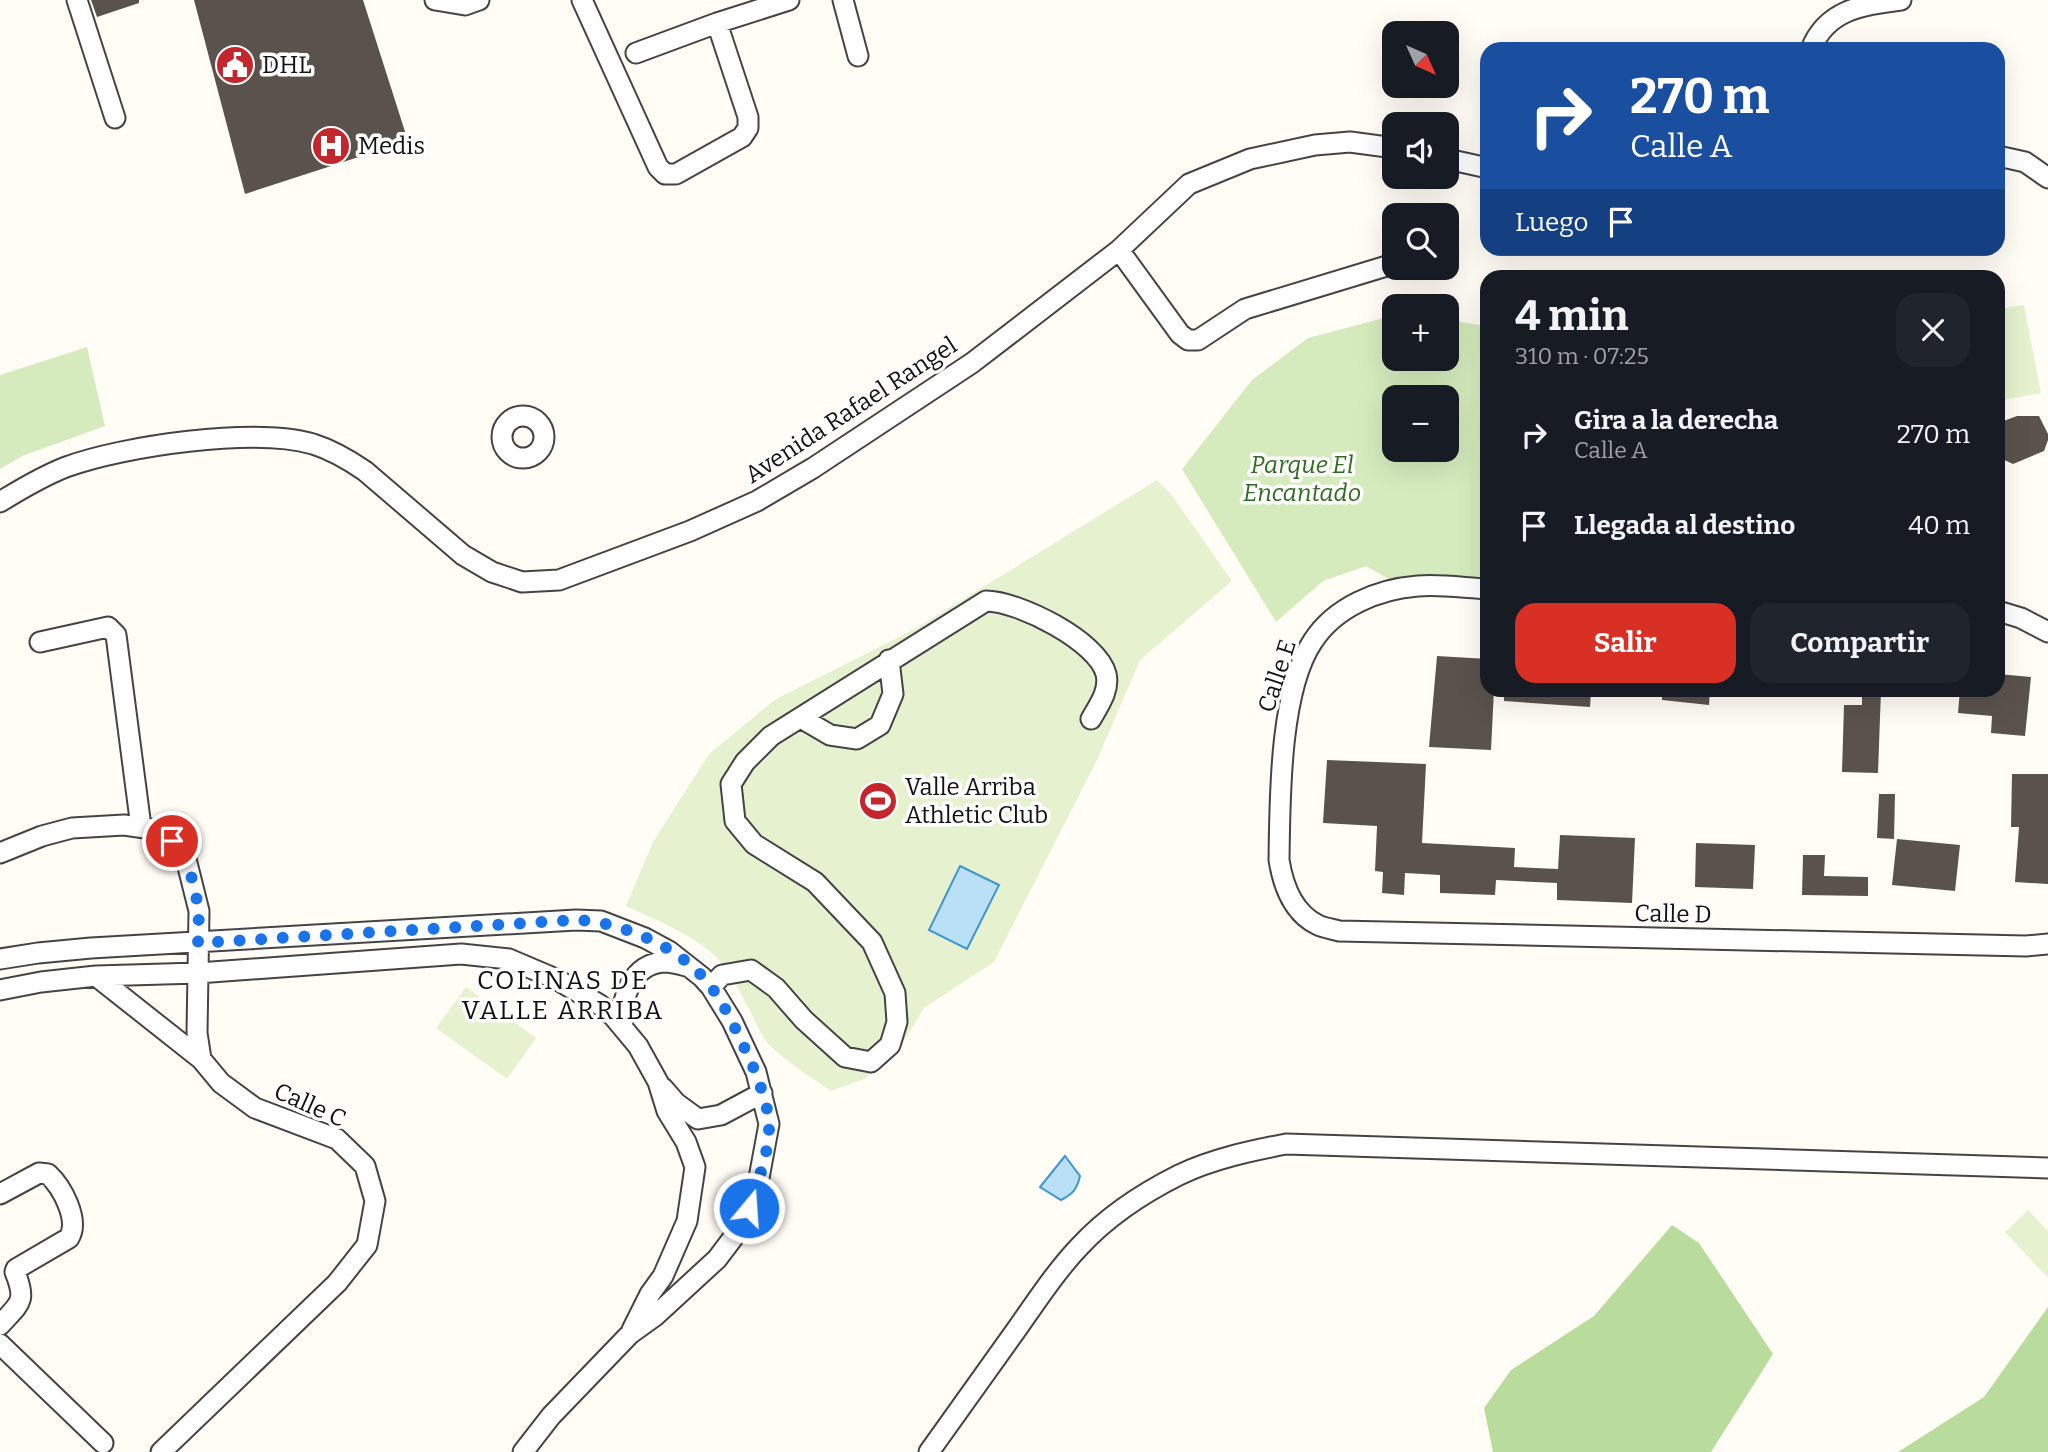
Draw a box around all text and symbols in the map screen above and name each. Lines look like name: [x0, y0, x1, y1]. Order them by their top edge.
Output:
north arrow: [1382, 21, 1460, 98]
map controls: [1382, 21, 1459, 462]
public building icon: DHL: [214, 44, 256, 86]
place label: DHL: [262, 51, 312, 79]
text: 270 m: [1630, 67, 1770, 126]
icon: right: [1515, 70, 1606, 161]
button: sound: [1382, 112, 1459, 189]
hospital icon: Medis: [310, 125, 352, 167]
text: Calle A: [1630, 127, 1733, 165]
place label: Medis: [358, 132, 425, 160]
button: search: [1382, 203, 1459, 280]
icon: arrive: [1602, 203, 1640, 241]
text: Luego: [1515, 207, 1588, 238]
text: 4 min: [1515, 291, 1629, 341]
button: close: [1896, 293, 1970, 367]
button: +: [1382, 294, 1459, 371]
street label: Avenida Rafael Rangel: [740, 331, 962, 489]
text: 310 m · 07:25: [1515, 342, 1649, 370]
button: −: [1382, 385, 1459, 462]
text: Gira a la derecha: [1574, 405, 1778, 436]
icon: right: [1515, 416, 1553, 454]
text: 270 m: [1897, 419, 1970, 450]
text: Calle A: [1574, 436, 1648, 464]
park label: Parque El Encantado: [1243, 451, 1361, 507]
icon: arrive: [1515, 507, 1553, 545]
text: Llegada al destino: [1574, 510, 1795, 541]
text: 40 m: [1908, 510, 1970, 541]
button: Salir: [1515, 603, 1736, 683]
button: Compartir: [1750, 603, 1970, 683]
street label: Calle E: [1252, 636, 1302, 716]
place label: Valle Arriba Athletic Club: [905, 773, 1048, 829]
sports icon: Valle Arriba Athletic Club: [857, 780, 899, 822]
pin: [142, 811, 202, 871]
icon: arrive: [153, 822, 191, 860]
street label: Calle D: [1634, 899, 1712, 929]
district label: COLINAS DE VALLE ARRIBA: [462, 965, 664, 1026]
street label: Calle C: [270, 1077, 350, 1133]
position arrow: [712, 1171, 786, 1245]

